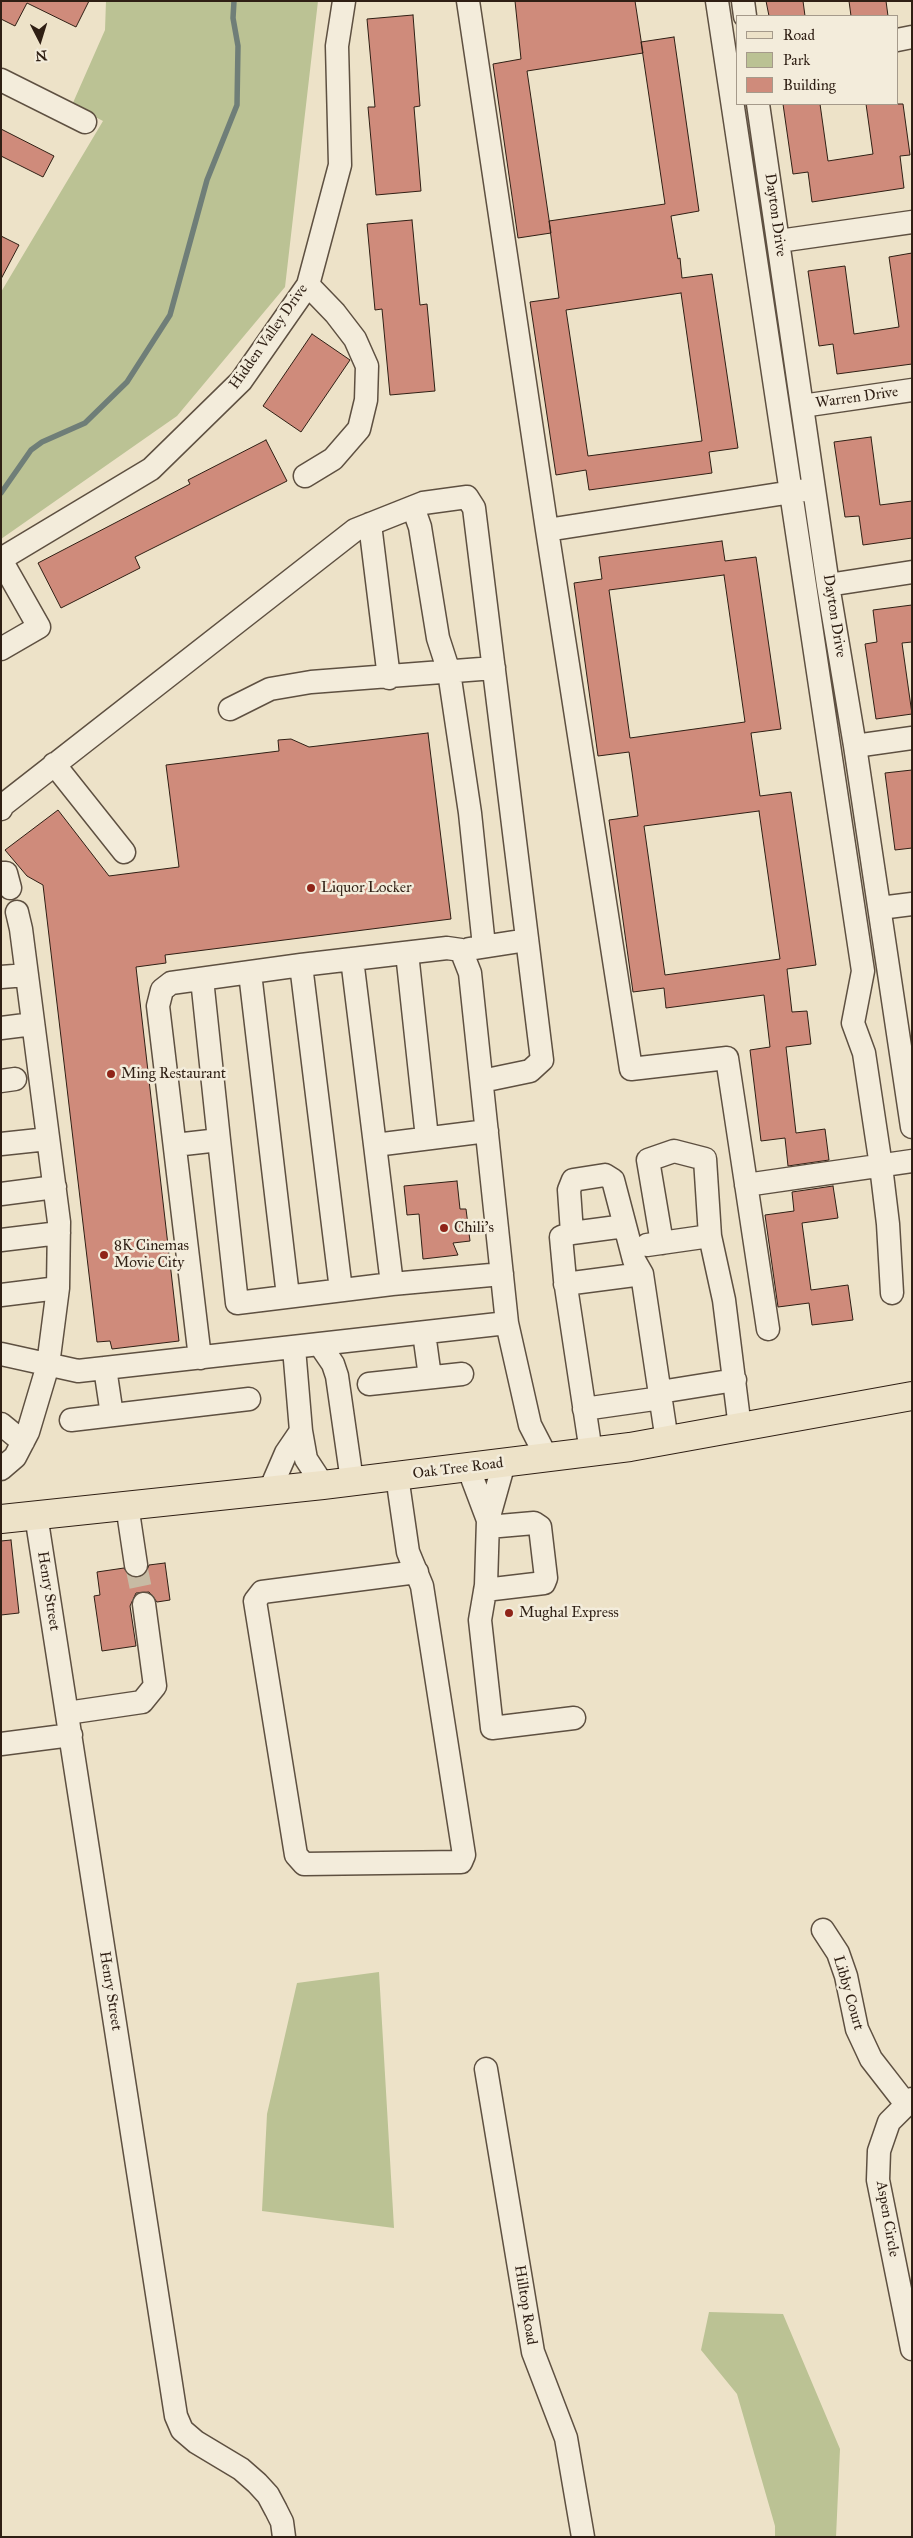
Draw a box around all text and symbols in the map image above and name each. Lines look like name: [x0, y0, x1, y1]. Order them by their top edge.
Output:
north arrow: [15, 15, 65, 65]
legend: [736, 15, 898, 105]
text: Road: [783, 26, 815, 44]
text: N: [35, 46, 48, 64]
text: Park: [783, 51, 810, 69]
text: Building: [783, 76, 836, 94]
street label: Dayton Drive: [760, 172, 790, 258]
street label: Hidden Valley Drive: [226, 281, 312, 393]
street label: Warren Drive: [815, 383, 899, 413]
street label: Dayton Drive: [819, 573, 849, 659]
place label: Liquor Locker: [321, 879, 412, 897]
marker: Liquor Locker: [305, 882, 317, 894]
place label: Ming Restaurant: [121, 1065, 226, 1083]
marker: Ming Restaurant: [105, 1068, 117, 1080]
place label: Chili's: [454, 1219, 494, 1237]
marker: Chili's: [438, 1222, 450, 1234]
place label: 8K Cinemas Movie City: [114, 1237, 189, 1272]
marker: 8K Cinemas Movie City: [98, 1249, 110, 1261]
street label: Oak Tree Road: [412, 1455, 504, 1483]
street label: Henry Street: [33, 1550, 63, 1632]
place label: Mughal Express: [519, 1604, 619, 1622]
marker: Mughal Express: [503, 1607, 515, 1619]
street label: Henry Street: [95, 1950, 125, 2032]
street label: Libby Court: [829, 1954, 867, 2032]
street label: Aspen Circle: [871, 2179, 903, 2259]
street label: Hilltop Road: [510, 2264, 540, 2346]

